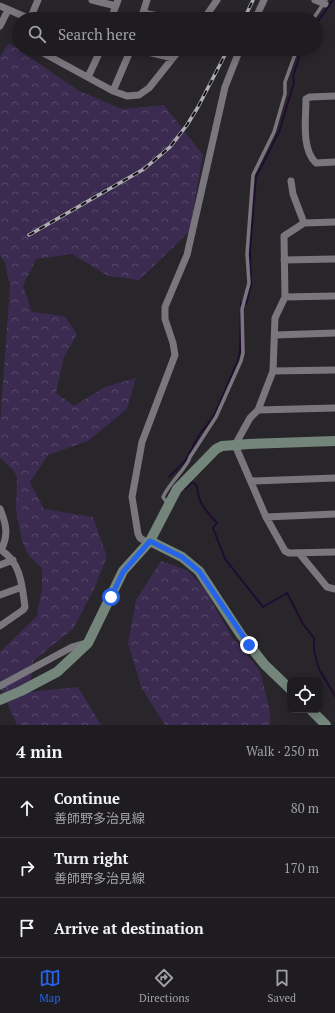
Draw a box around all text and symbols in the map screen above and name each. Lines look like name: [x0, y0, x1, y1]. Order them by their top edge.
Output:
search box: [12, 12, 323, 56]
icon: search: [26, 23, 48, 45]
text: Search here: [58, 24, 136, 44]
route start: [102, 588, 120, 606]
route end: [240, 636, 258, 654]
map controls: [287, 677, 323, 713]
button: locate: [287, 677, 323, 713]
text: 4 min: [16, 740, 63, 763]
text: Walk · 250 m: [246, 742, 319, 760]
text: Continue: [54, 788, 120, 808]
icon: ahead: [16, 797, 38, 819]
text: 80 m: [291, 799, 319, 817]
text: 善師野多治見線: [54, 809, 145, 827]
text: Turn right: [54, 848, 129, 868]
icon: right: [16, 857, 38, 879]
text: 170 m: [284, 859, 319, 877]
text: 善師野多治見線: [54, 869, 145, 887]
icon: arrive: [16, 917, 38, 939]
text: Arrive at destination: [54, 918, 204, 938]
tab: Map: [39, 967, 61, 1005]
tab: Directions: [139, 967, 190, 1005]
tab: Saved: [268, 967, 296, 1005]

